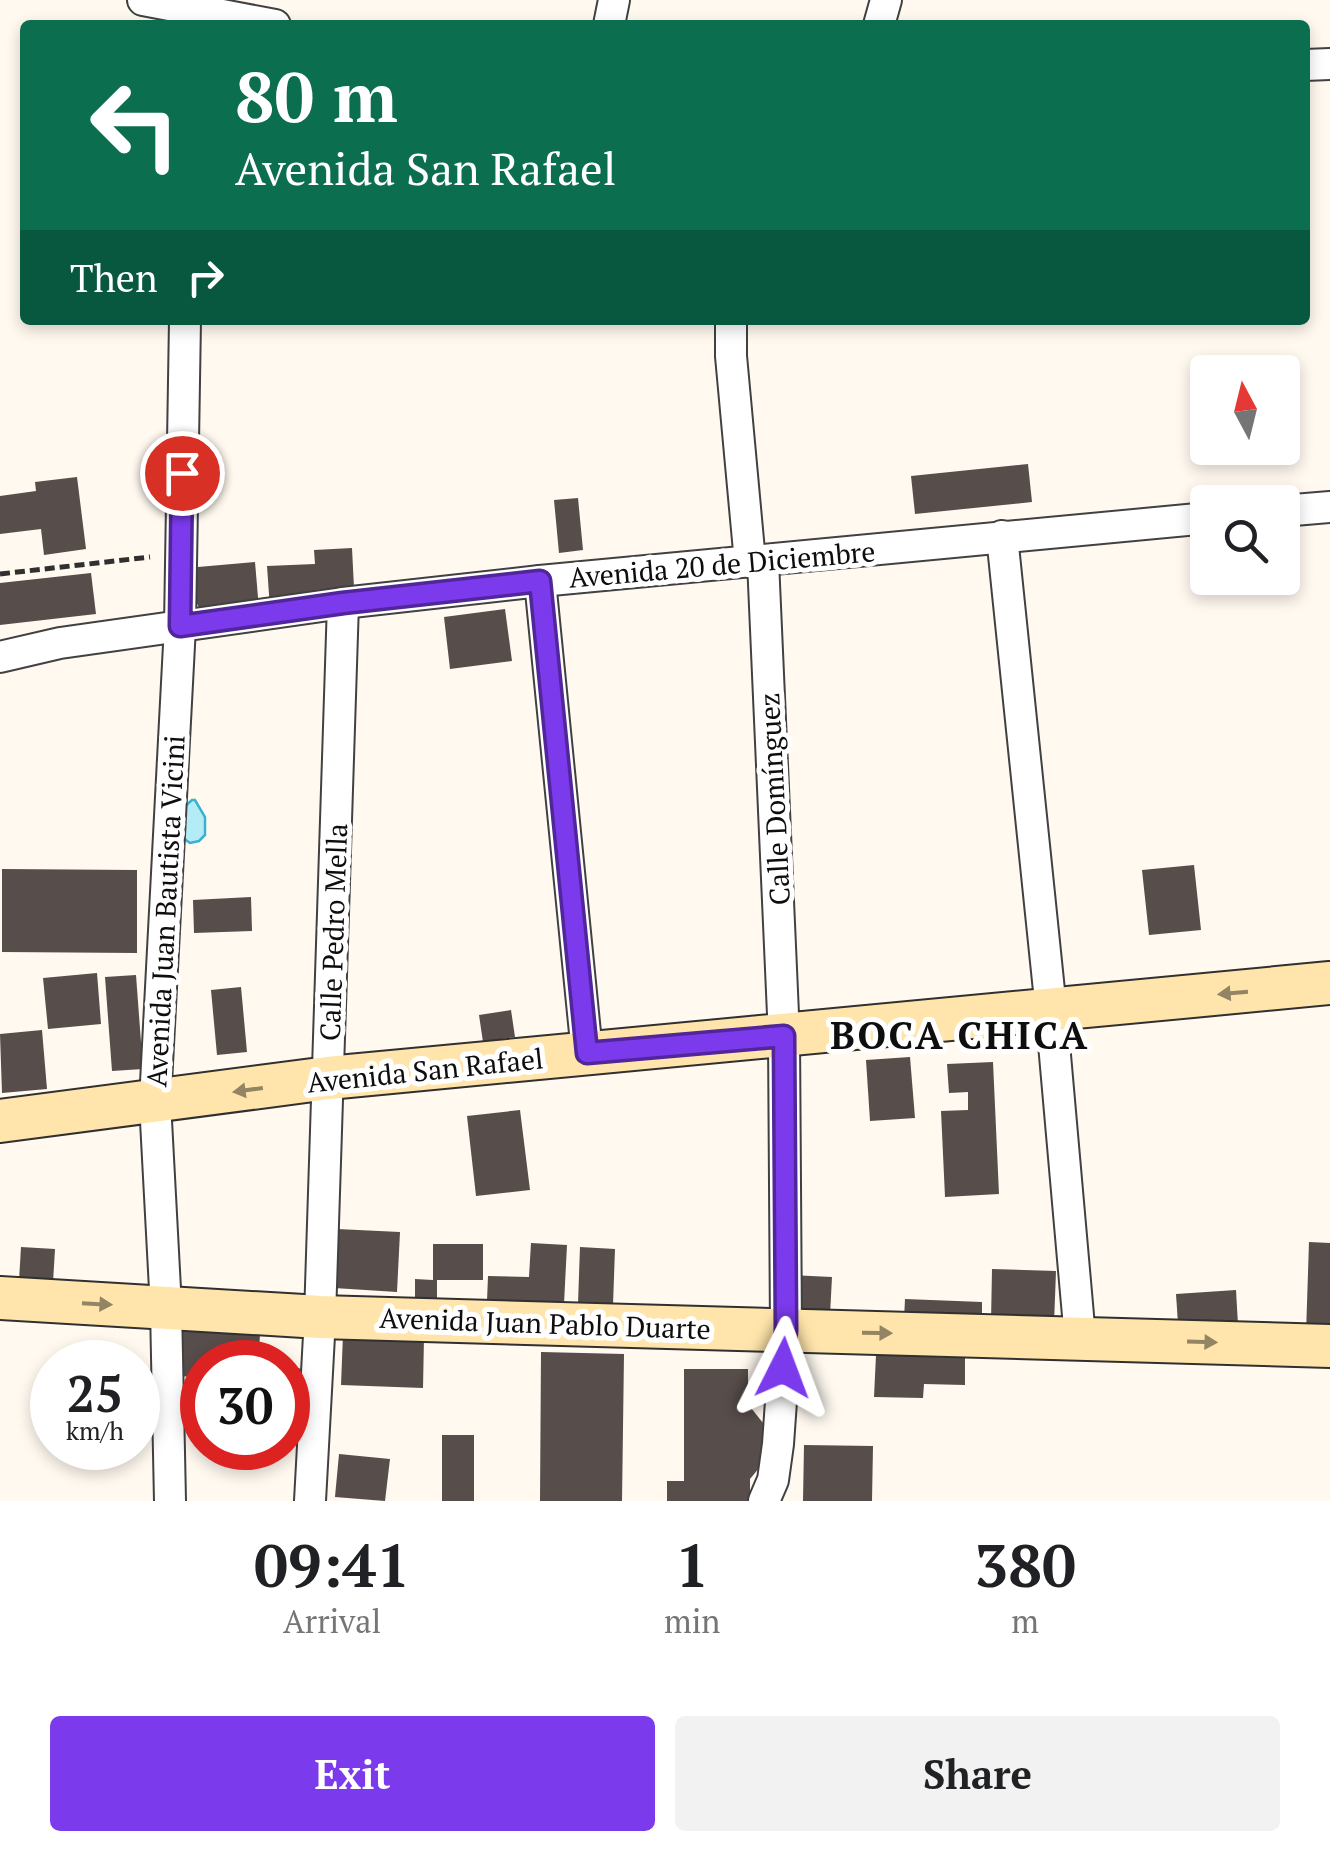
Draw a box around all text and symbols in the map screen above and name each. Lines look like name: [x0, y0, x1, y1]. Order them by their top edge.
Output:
text: 80 m: [235, 49, 398, 142]
icon: left: [70, 60, 200, 190]
text: Avenida San Rafael: [235, 138, 616, 198]
icon: right: [178, 250, 233, 305]
text: Then: [70, 253, 158, 303]
north arrow: [1190, 355, 1300, 465]
map controls: [1190, 355, 1300, 595]
pin: [140, 431, 225, 516]
icon: arrive: [155, 446, 210, 501]
button: search: [1190, 485, 1300, 595]
street label: Avenida 20 de Diciembre: [567, 532, 877, 596]
street label: Calle Domínguez: [750, 692, 798, 906]
street label: Avenida Juan Bautista Vicini: [137, 734, 193, 1088]
street label: Calle Pedro Mella: [311, 823, 355, 1041]
one-way arrow: [1217, 985, 1248, 1001]
district label: BOCA CHICA: [830, 1010, 1090, 1060]
street label: Avenida San Rafael: [305, 1039, 545, 1101]
one-way arrow: [231, 1082, 263, 1098]
one-way arrow: [82, 1296, 114, 1312]
street label: Avenida Juan Pablo Duarte: [379, 1299, 711, 1347]
position arrow: [731, 1316, 835, 1420]
one-way arrow: [861, 1325, 893, 1341]
one-way arrow: [1186, 1335, 1218, 1351]
speed limit sign: 30: [180, 1340, 310, 1470]
text: 25: [67, 1360, 123, 1426]
text: km/h: [66, 1414, 124, 1447]
text: 09:41: [254, 1525, 410, 1604]
text: 1: [675, 1525, 709, 1604]
text: 380: [974, 1525, 1076, 1604]
text: Arrival: [283, 1600, 381, 1642]
text: min: [664, 1600, 720, 1642]
text: m: [1011, 1600, 1039, 1642]
button: Exit: [50, 1716, 655, 1831]
button: Share: [675, 1716, 1280, 1831]

